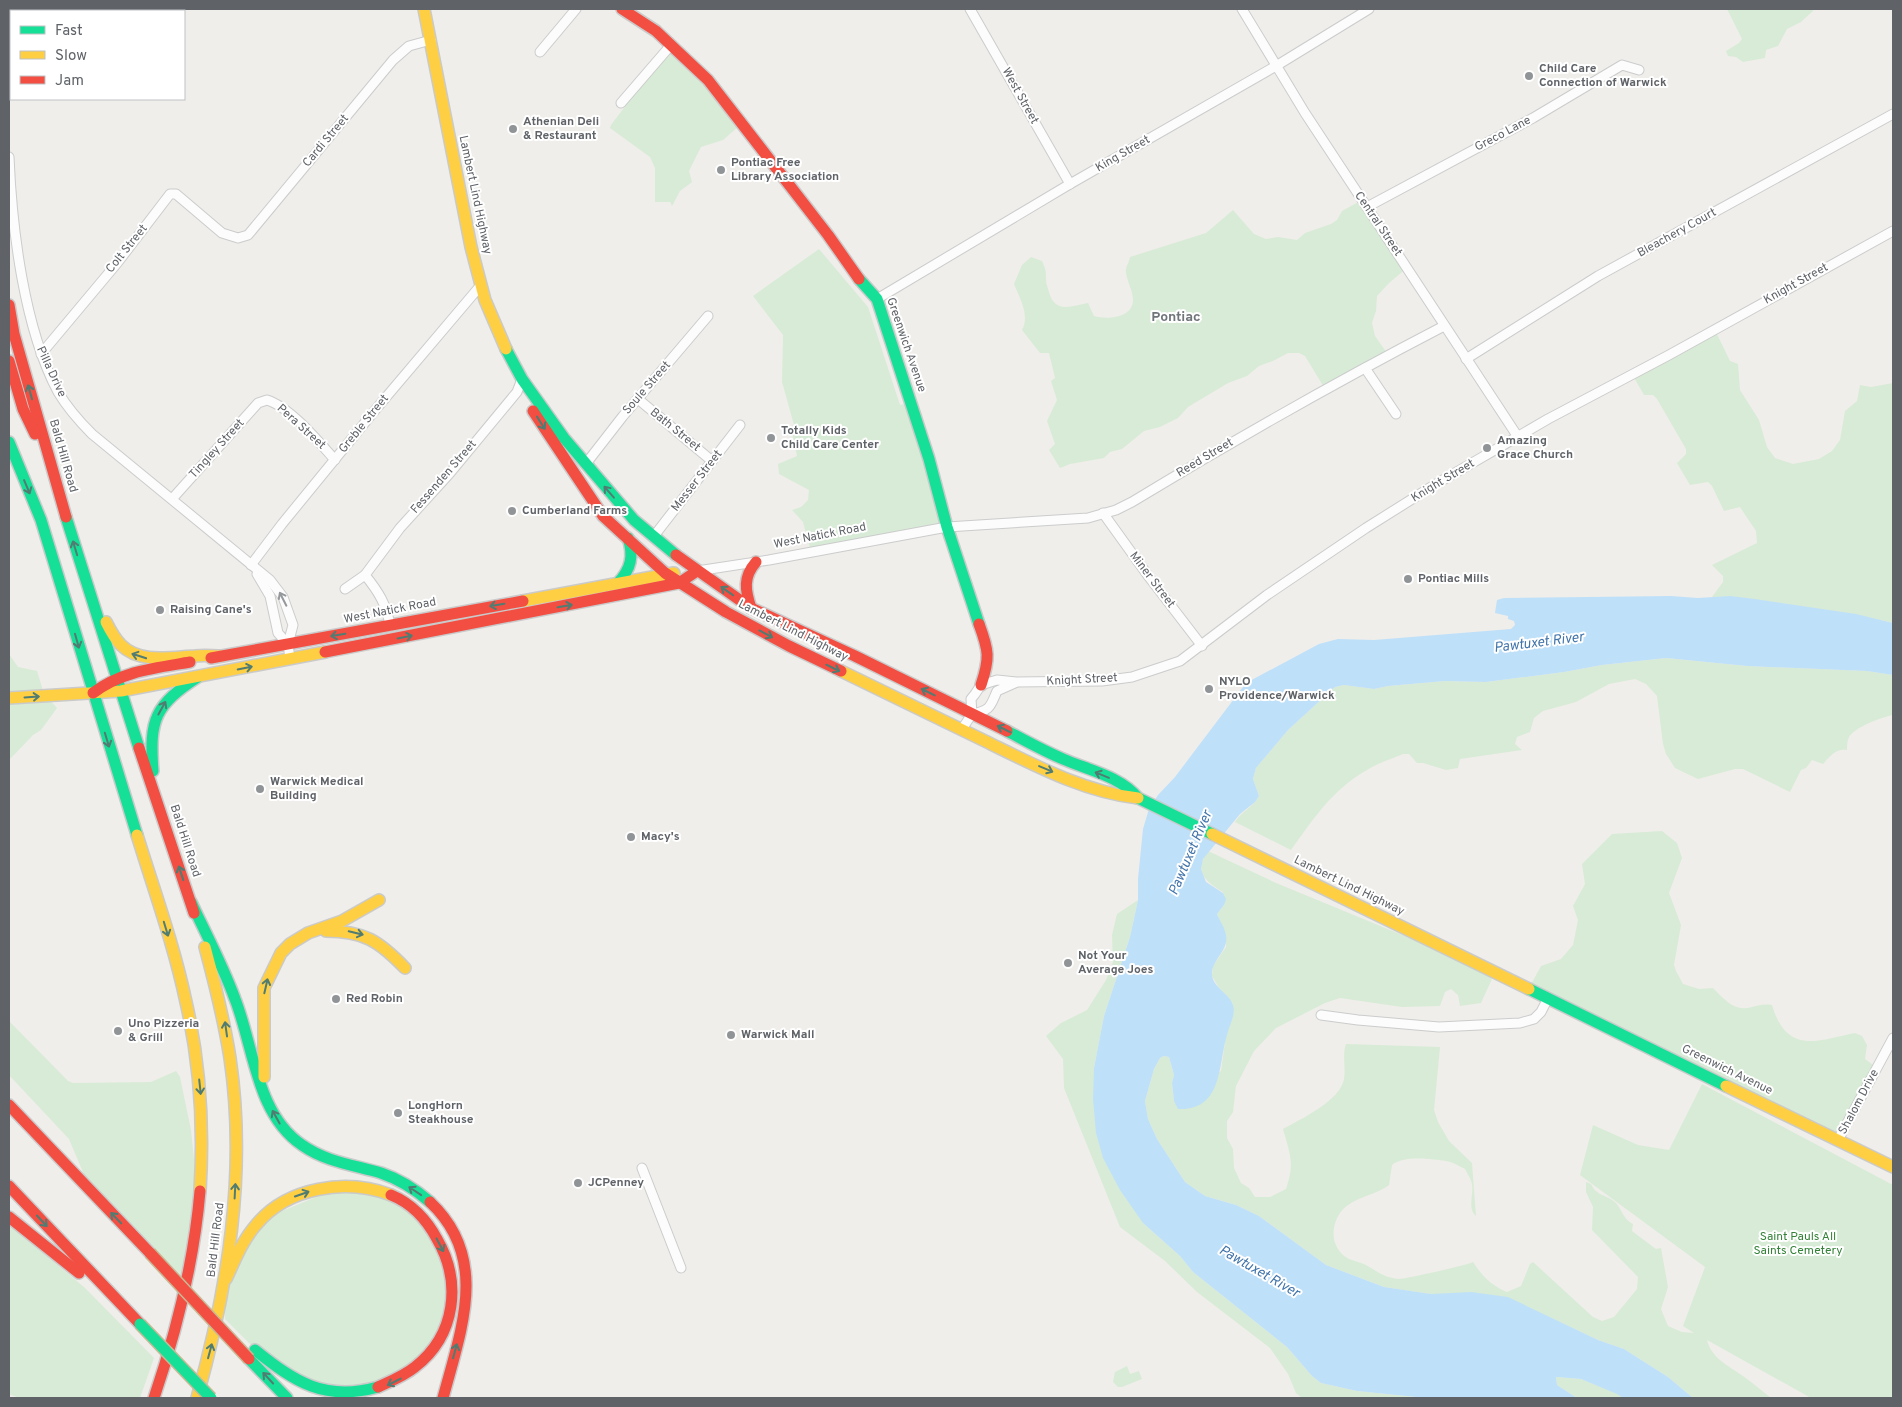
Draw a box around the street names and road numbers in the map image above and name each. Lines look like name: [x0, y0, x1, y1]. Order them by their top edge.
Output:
street label: West Street: [998, 65, 1042, 127]
street label: Cardi Street: [299, 111, 353, 171]
street label: Greco Lane: [1472, 113, 1534, 155]
street label: King Street: [1093, 132, 1153, 176]
street label: Lambert Lind Highway: [455, 134, 495, 256]
street label: Central Street: [1350, 189, 1406, 259]
street label: Bleachery Court: [1635, 205, 1719, 261]
street label: Colt Street: [103, 221, 151, 277]
street label: Knight Street: [1761, 260, 1831, 308]
street label: Greenwich Avenue: [882, 295, 930, 395]
street label: Pilla Drive: [32, 344, 70, 400]
street label: Soule Street: [619, 358, 675, 418]
street label: Greble Street: [335, 391, 393, 457]
street label: Pera Street: [273, 401, 329, 453]
street label: Bath Street: [646, 405, 704, 455]
street label: Tingley Street: [186, 416, 248, 482]
street label: Bald Hill Road: [45, 418, 81, 494]
street label: Reed Street: [1174, 435, 1236, 481]
street label: Fessenden Street: [408, 437, 480, 517]
street label: Messer Street: [668, 447, 726, 515]
street label: Knight Street: [1408, 456, 1478, 506]
street label: West Natick Road: [773, 519, 867, 553]
street label: Miner Street: [1126, 549, 1178, 611]
street label: West Natick Road: [343, 594, 437, 628]
street label: Lambert Lind Highway: [735, 596, 851, 666]
street label: Knight Street: [1046, 670, 1118, 690]
street label: Bald Hill Road: [166, 803, 204, 879]
street label: Lambert Lind Highway: [1291, 852, 1407, 920]
street label: Greenwich Avenue: [1679, 1041, 1775, 1099]
street label: Shalom Drive: [1835, 1067, 1883, 1137]
street label: Bald Hill Road: [203, 1202, 229, 1278]

